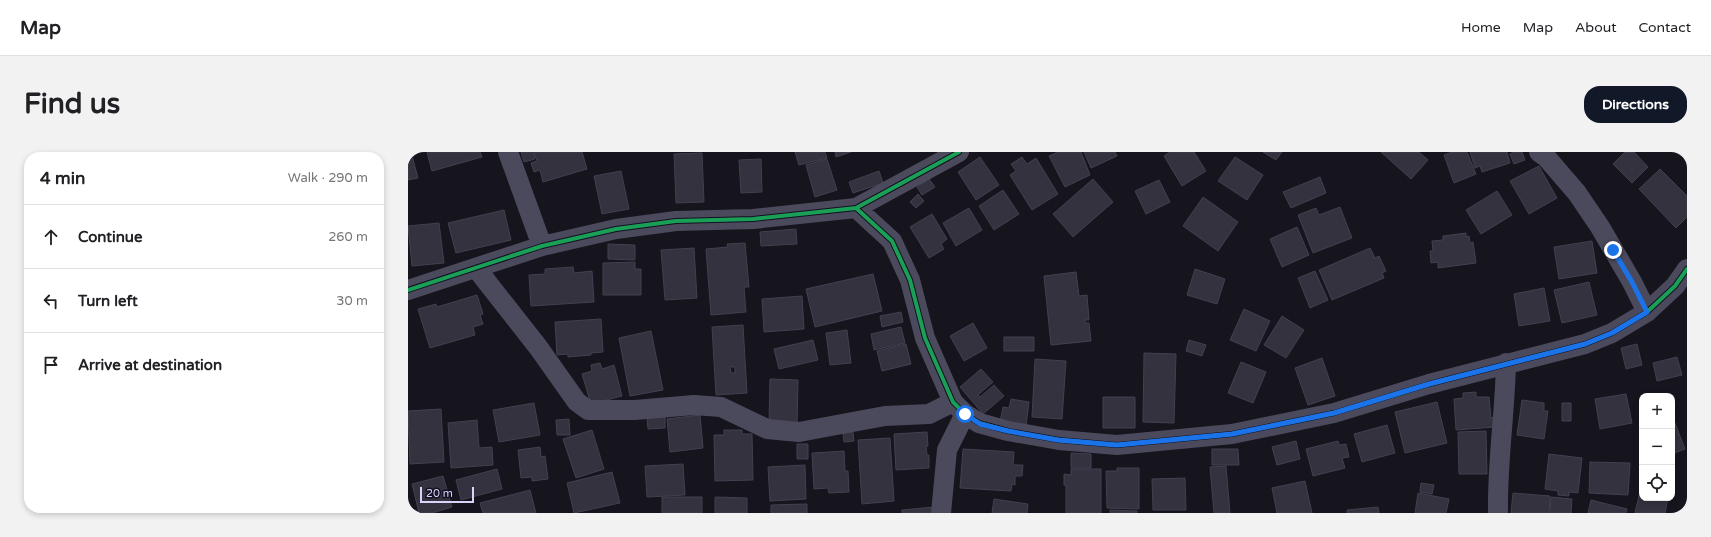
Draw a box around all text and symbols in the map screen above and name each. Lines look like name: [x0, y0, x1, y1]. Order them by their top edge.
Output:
text: Map: [20, 17, 61, 39]
text: Home: [1461, 19, 1501, 36]
text: Map: [1523, 19, 1553, 36]
text: About: [1575, 19, 1617, 36]
text: Contact: [1639, 19, 1691, 36]
button: Directions: [1584, 86, 1687, 123]
text: Find us: [24, 87, 120, 121]
text: 4 min: [40, 168, 85, 189]
text: Walk · 290 m: [288, 170, 368, 186]
icon: ahead: [40, 226, 62, 248]
text: Continue: [78, 228, 142, 246]
text: 260 m: [328, 229, 368, 245]
route end: [1604, 241, 1622, 259]
icon: left: [40, 290, 62, 312]
text: Turn left: [78, 292, 138, 310]
text: 30 m: [336, 293, 368, 309]
icon: arrive: [40, 354, 62, 376]
text: Arrive at destination: [78, 356, 222, 374]
map controls: [1639, 393, 1675, 501]
button: +: [1639, 393, 1675, 429]
route start: [956, 405, 974, 423]
button: −: [1639, 429, 1675, 465]
button: locate: [1639, 465, 1675, 501]
scale bar: [420, 485, 474, 504]
text: 20 m: [426, 487, 453, 500]

